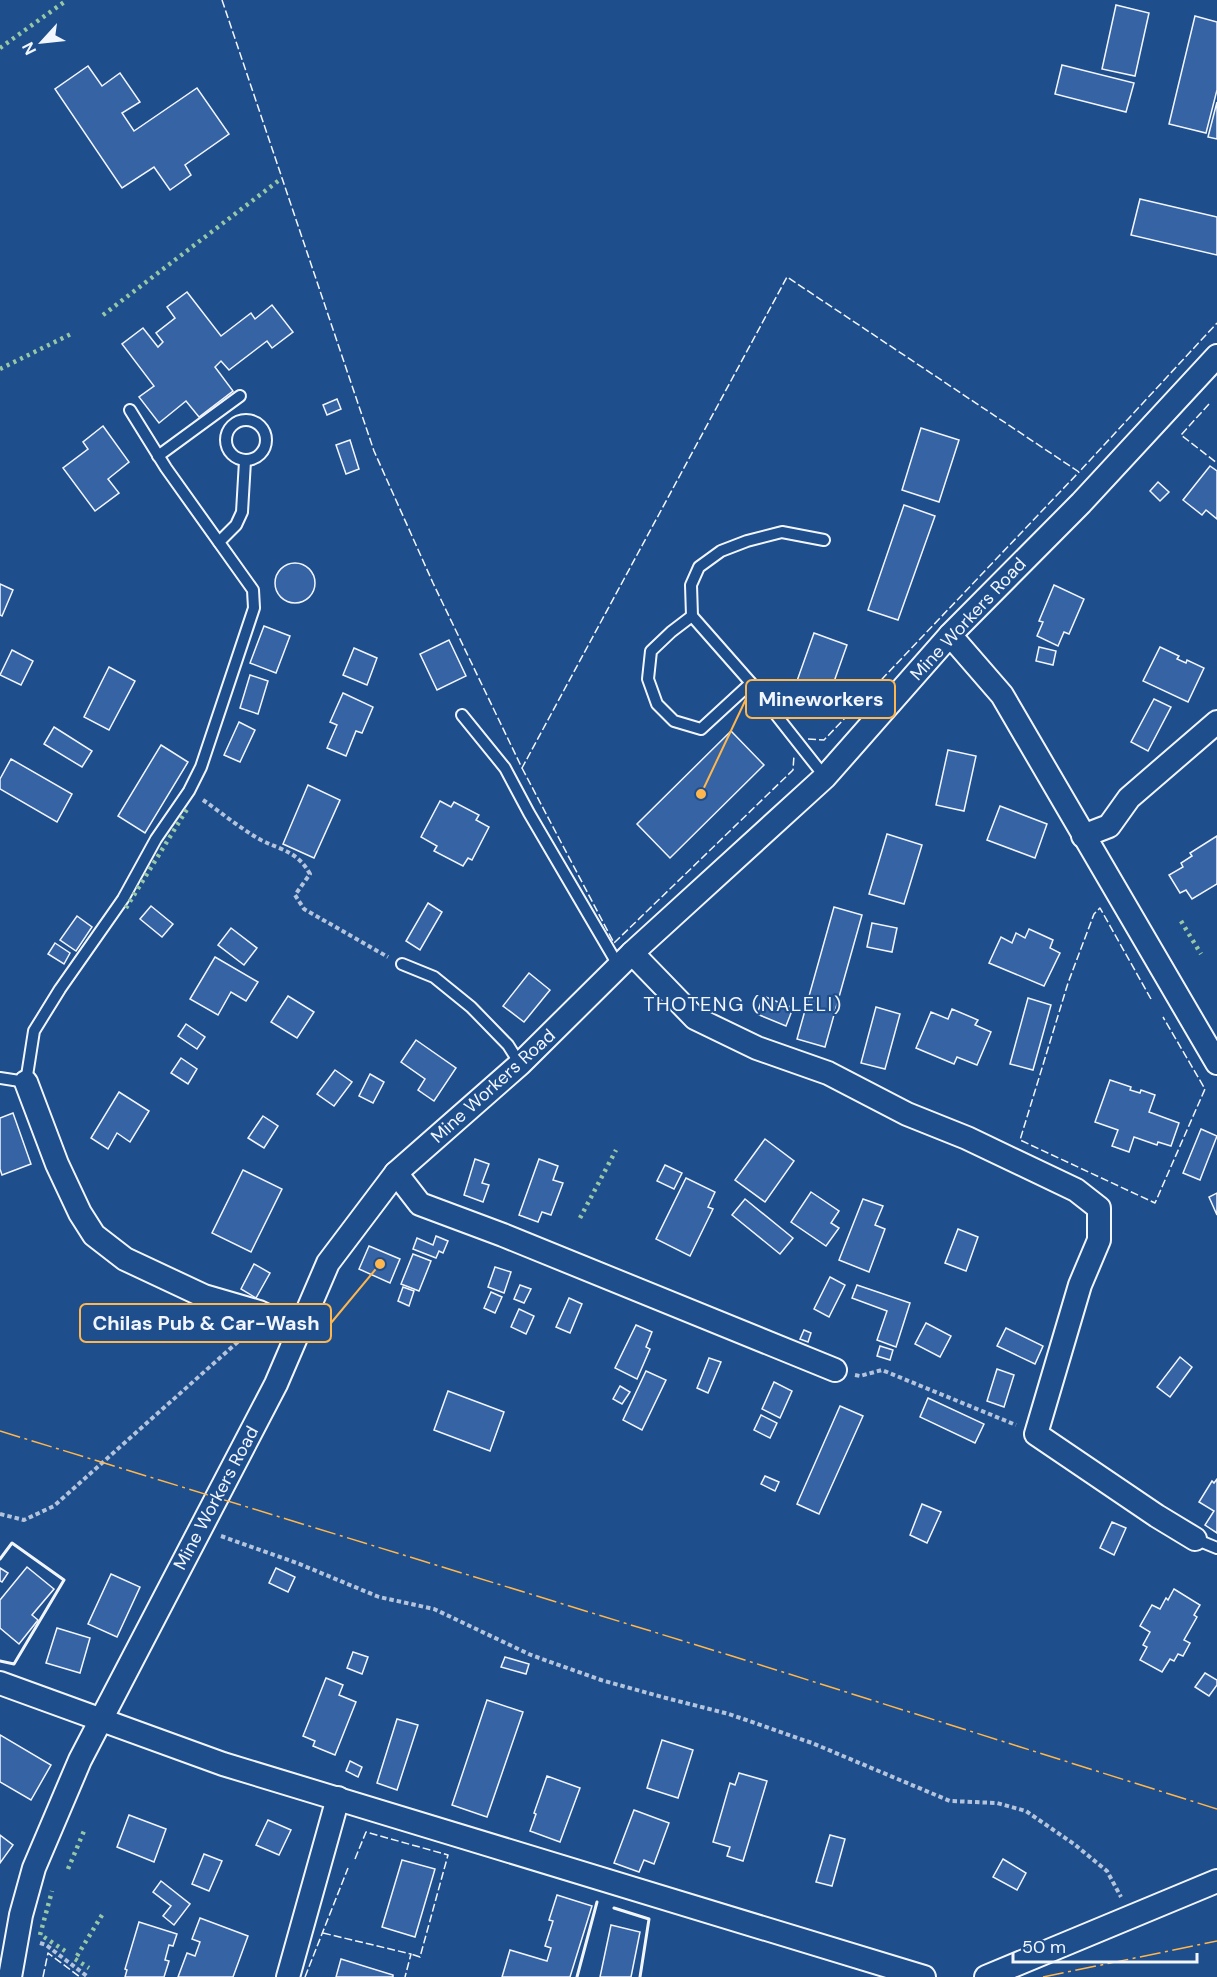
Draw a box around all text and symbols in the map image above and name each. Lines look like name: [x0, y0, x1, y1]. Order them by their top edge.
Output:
north arrow: [12, 12, 72, 72]
text: N: [17, 39, 41, 59]
street label: Mine Workers Road: [905, 552, 1031, 686]
callout: Mineworkers: [746, 680, 895, 718]
text: Mineworkers: [758, 686, 884, 712]
district label: THOTENG (NALELI): [643, 991, 843, 1017]
street label: Mine Workers Road: [426, 1024, 560, 1148]
callout: Chilas Pub & Car-Wash: [80, 1304, 331, 1342]
text: Chilas Pub & Car-Wash: [92, 1310, 320, 1336]
street label: Mine Workers Road: [168, 1422, 264, 1574]
scale bar: [1013, 1926, 1198, 1964]
text: 50 m: [1022, 1935, 1066, 1959]

